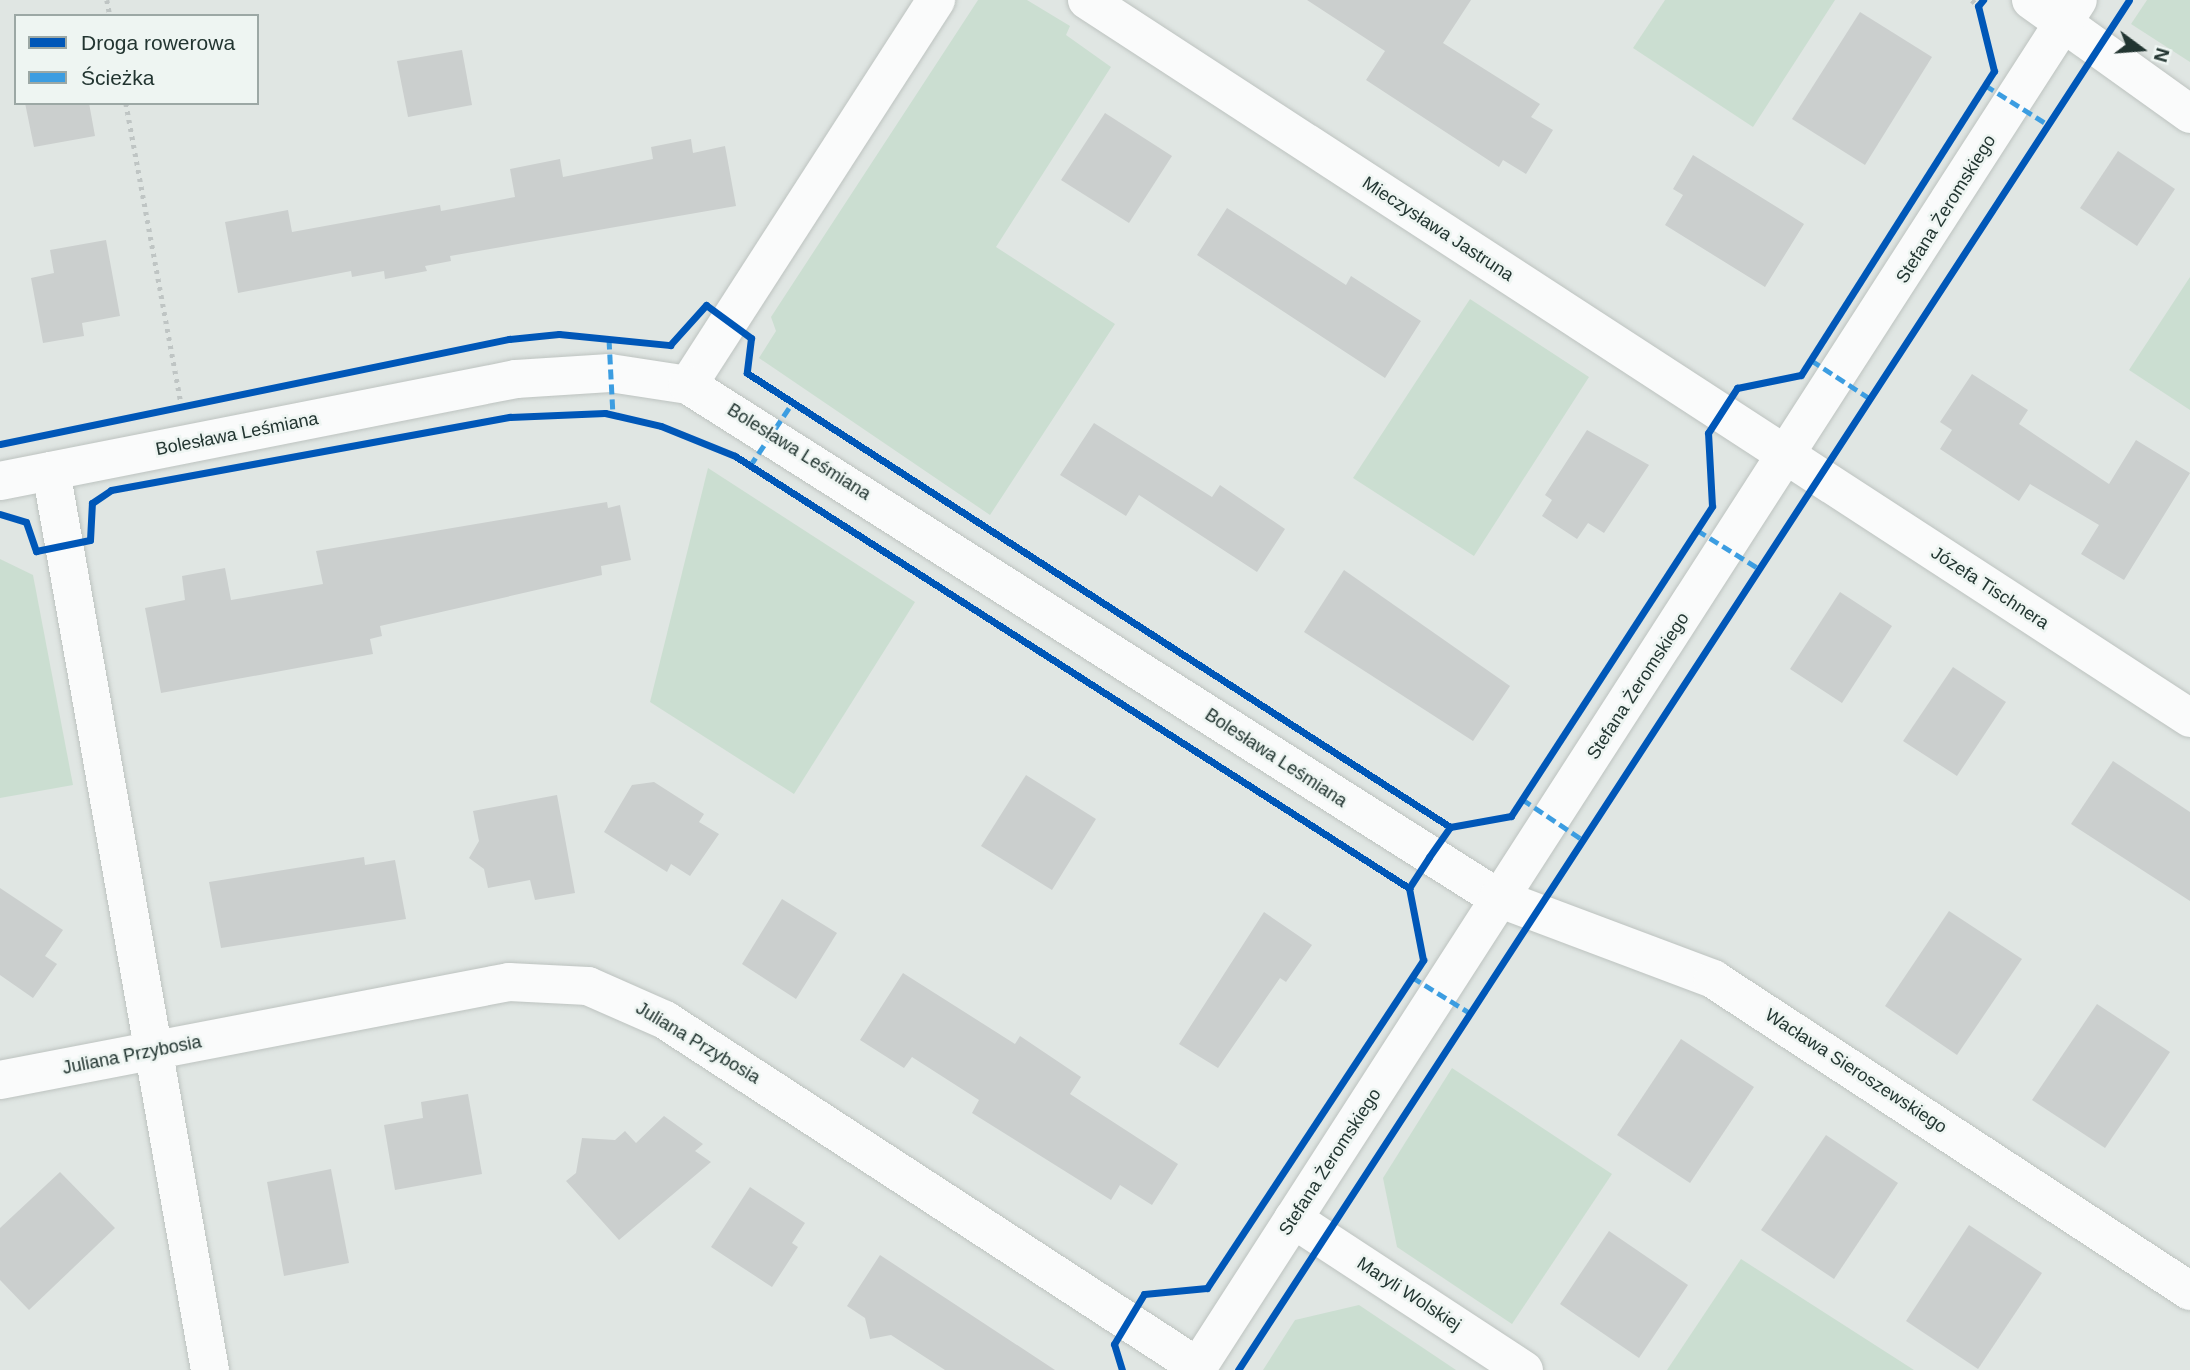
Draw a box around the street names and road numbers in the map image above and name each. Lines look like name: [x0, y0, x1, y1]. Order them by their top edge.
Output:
street label: Stefana Żeromskiego: [1892, 131, 2000, 287]
street label: Mieczysława Jastruna: [1358, 172, 1518, 286]
street label: Bolesława Leśmiana: [723, 399, 875, 505]
street label: Bolesława Leśmiana: [154, 408, 320, 460]
street label: Józefa Tischnera: [1927, 542, 2053, 634]
street label: Stefana Żeromskiego: [1582, 608, 1694, 764]
street label: Bolesława Leśmiana: [1201, 704, 1351, 812]
street label: Juliana Przybosia: [632, 997, 764, 1089]
street label: Wacława Sieroszewskiego: [1761, 1004, 1951, 1138]
street label: Juliana Przybosia: [61, 1031, 203, 1079]
street label: Stefana Żeromskiego: [1274, 1084, 1386, 1240]
street label: Maryli Wolskiej: [1353, 1252, 1465, 1336]

